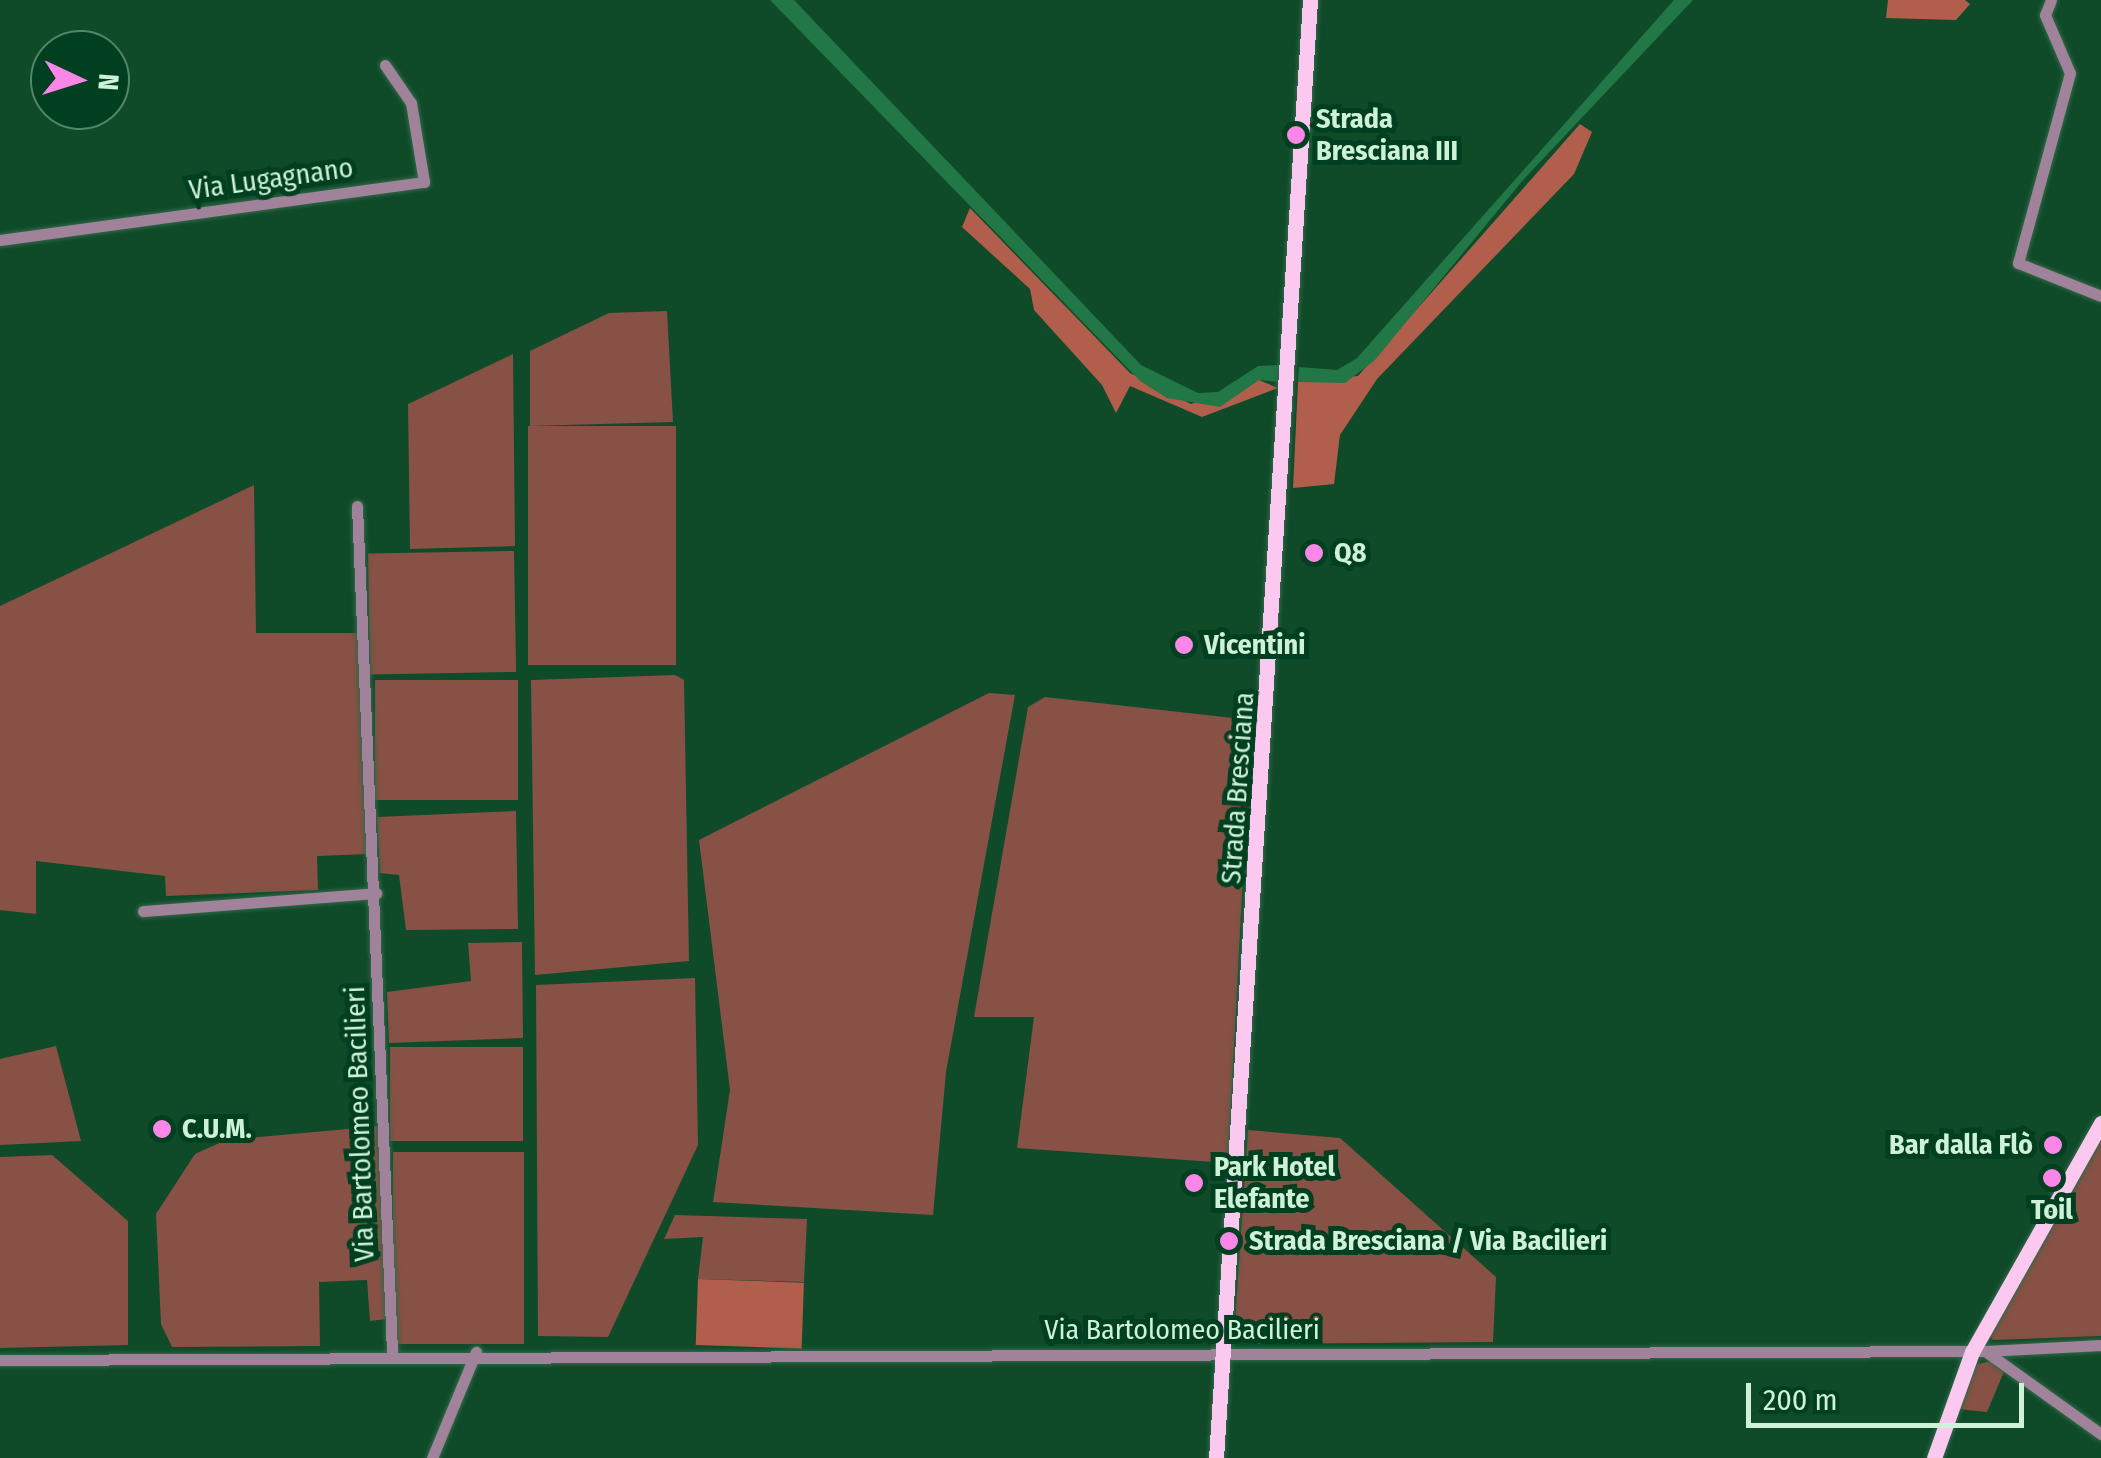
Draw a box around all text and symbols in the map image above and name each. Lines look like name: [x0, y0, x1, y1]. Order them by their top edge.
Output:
north arrow: [30, 30, 130, 130]
text: N: [91, 72, 125, 92]
place label: Strada Bresciana III: [1316, 102, 1458, 168]
marker: Strada Bresciana III: [1285, 124, 1307, 146]
street label: Via Lugagnano: [187, 151, 355, 207]
place label: Q8: [1334, 536, 1366, 570]
marker: Q8: [1303, 542, 1325, 564]
place label: Vicentini: [1204, 628, 1305, 662]
marker: Vicentini: [1173, 634, 1195, 656]
street label: Strada Bresciana: [1215, 691, 1261, 885]
street label: Via Bartolomeo Bacilieri: [338, 986, 382, 1262]
place label: C.U.M.: [182, 1112, 252, 1146]
marker: C.U.M.: [151, 1118, 173, 1140]
place label: Bar dalla Flò: [1889, 1128, 2033, 1162]
marker: Bar dalla Flò: [2042, 1134, 2064, 1156]
place label: Park Hotel Elefante: [1214, 1150, 1335, 1216]
marker: Toil: [2041, 1167, 2063, 1189]
marker: Park Hotel Elefante: [1183, 1172, 1205, 1194]
place label: Toil: [2031, 1193, 2073, 1227]
place label: Strada Bresciana / Via Bacilieri: [1249, 1224, 1607, 1258]
marker: Strada Bresciana / Via Bacilieri: [1218, 1230, 1240, 1252]
street label: Via Bartolomeo Bacilieri: [1044, 1313, 1320, 1347]
scale bar: [1751, 1363, 2028, 1425]
text: 200 m: [1763, 1382, 1838, 1418]

